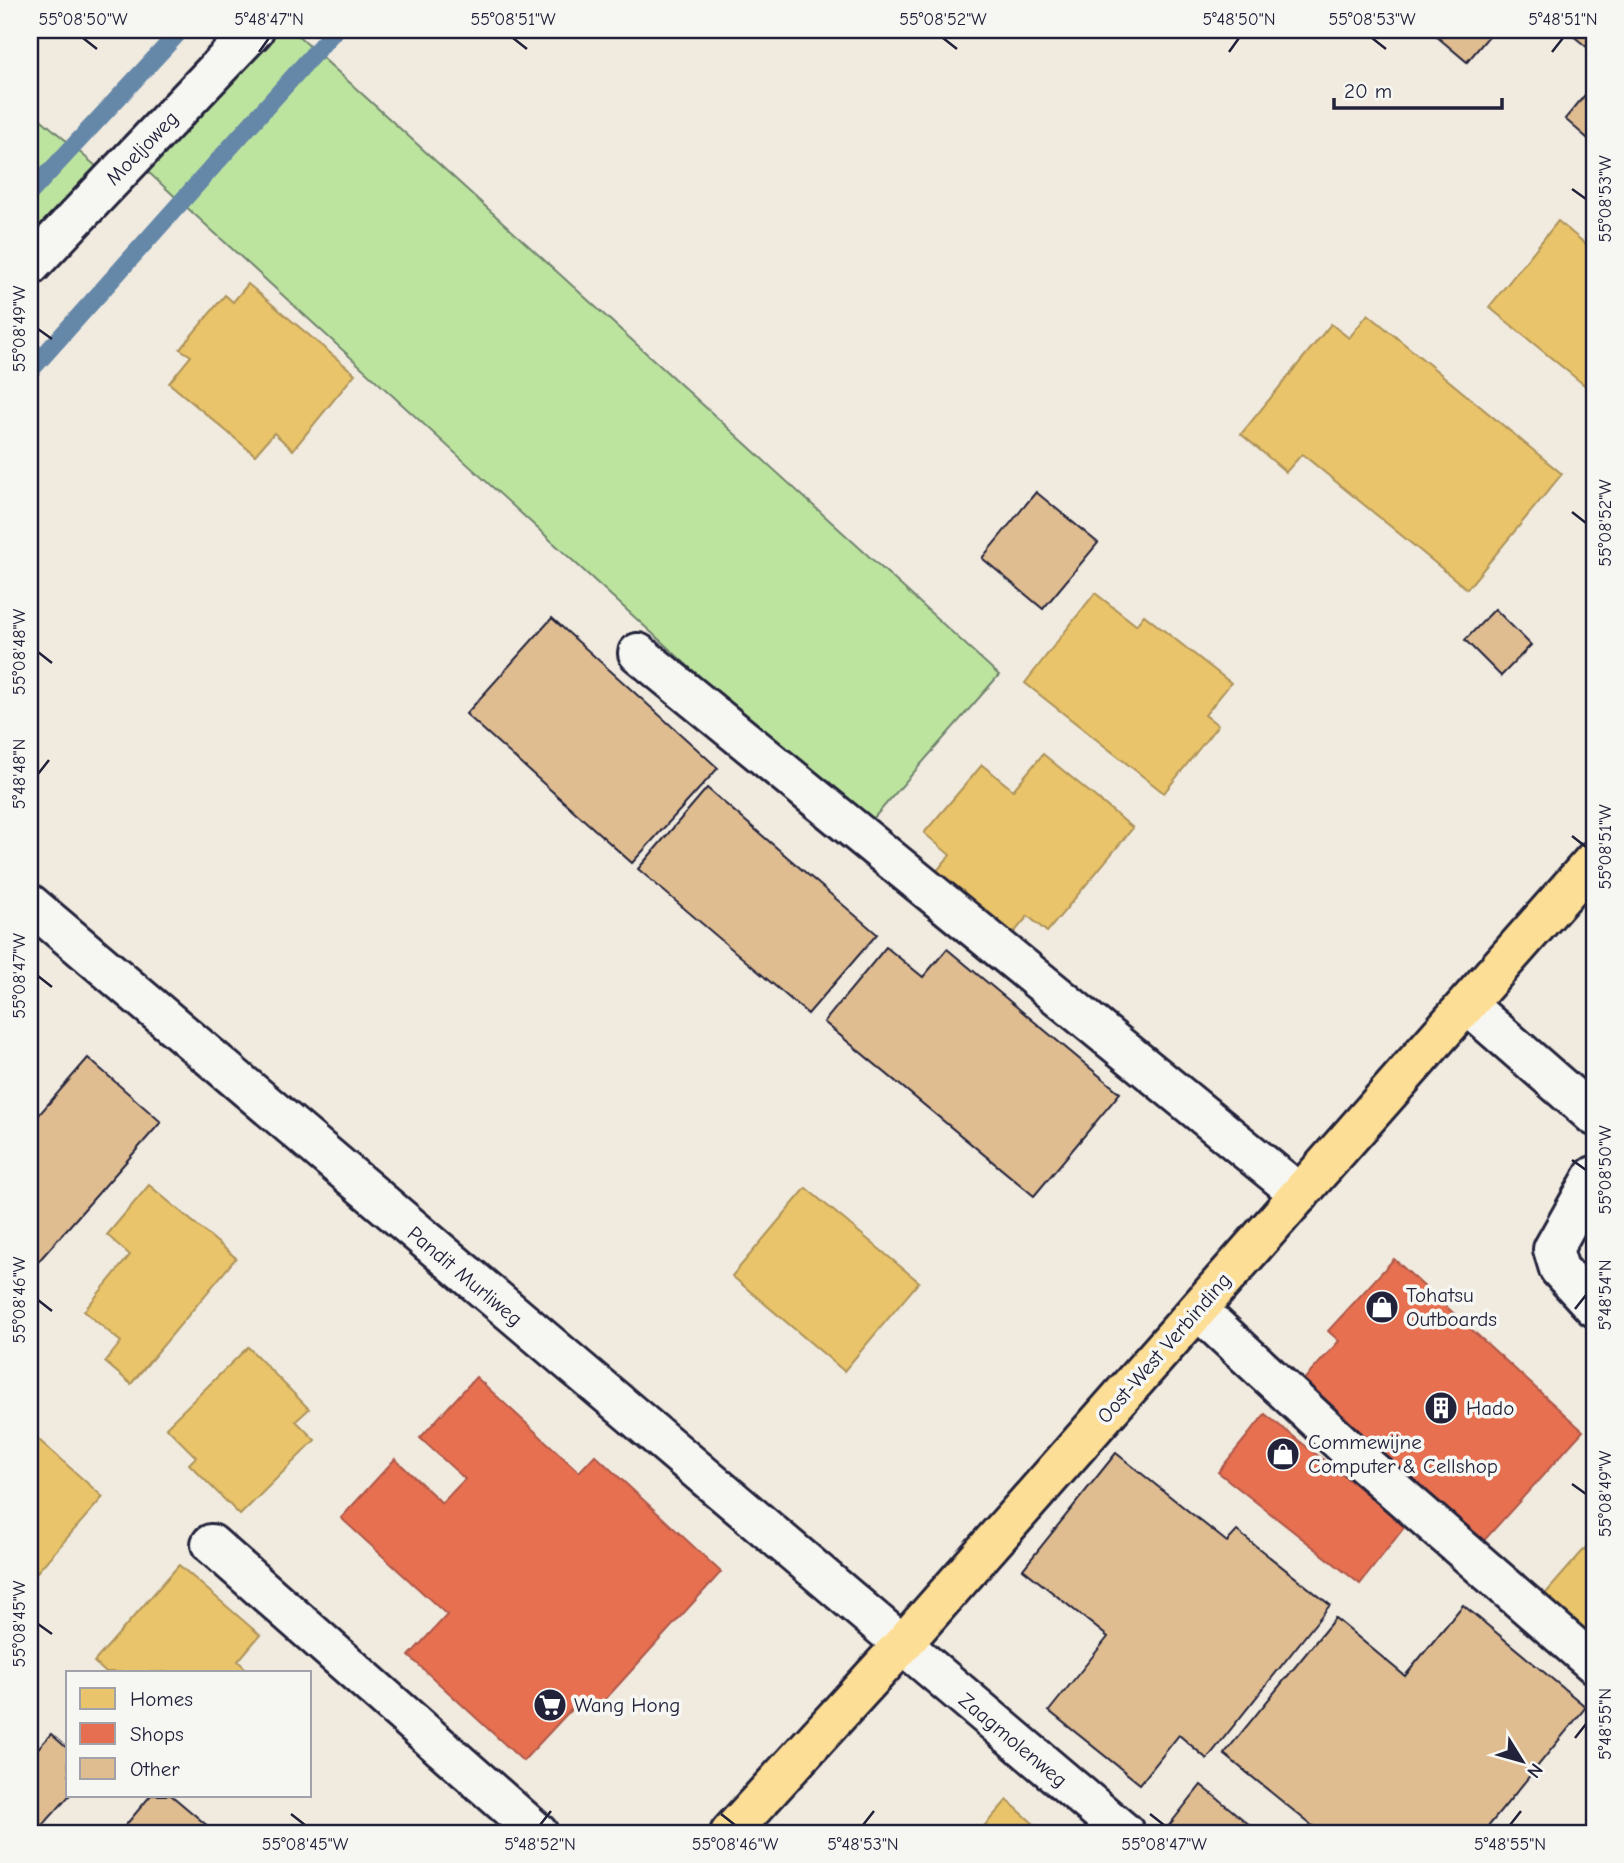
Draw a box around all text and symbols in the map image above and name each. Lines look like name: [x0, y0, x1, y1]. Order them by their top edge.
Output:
text: 55°08'50"W: [39, 9, 128, 30]
text: 5°48'47"N: [234, 9, 304, 30]
text: 55°08'51"W: [470, 9, 556, 30]
text: 55°08'52"W: [899, 9, 987, 30]
text: 5°48'50"N: [1202, 9, 1276, 30]
text: 55°08'53"W: [1328, 9, 1416, 30]
text: 5°48'51"N: [1528, 9, 1598, 30]
scale bar: [1334, 66, 1502, 110]
text: 20 m: [1344, 79, 1392, 103]
street label: Moeljoweg: [101, 106, 183, 190]
text: 55°08'53"W: [1595, 155, 1616, 243]
text: 55°08'49"W: [9, 285, 30, 372]
text: 55°08'52"W: [1595, 479, 1616, 567]
text: 55°08'48"W: [9, 608, 30, 695]
text: 5°48'48"N: [9, 739, 30, 809]
text: 55°08'51"W: [1595, 804, 1616, 890]
text: 55°08'47"W: [9, 933, 30, 1019]
text: 55°08'50"W: [1595, 1125, 1616, 1215]
street label: Pandit Murliweg: [403, 1221, 527, 1331]
text: 55°08'46"W: [9, 1256, 30, 1343]
text: 5°48'54"N: [1595, 1260, 1616, 1330]
street label: Oost-West Verbinding: [1092, 1268, 1236, 1428]
place label: Tohatsu Outboards: [1406, 1283, 1497, 1331]
shop icon: Tohatsu Outboards: [1363, 1288, 1401, 1326]
building icon: Hado: [1422, 1389, 1460, 1427]
place label: Hado: [1466, 1396, 1514, 1420]
place label: Commewijne Computer & Cellshop: [1308, 1430, 1498, 1478]
shop icon: Commewijne Computer & Cellshop: [1264, 1435, 1302, 1473]
text: 55°08'49"W: [1595, 1450, 1616, 1537]
text: 55°08'45"W: [9, 1580, 30, 1667]
legend: [66, 1671, 312, 1797]
supermarket icon: Wang Hong: [531, 1686, 569, 1724]
text: Homes: [130, 1687, 193, 1711]
street label: Zaagmolenweg: [954, 1688, 1072, 1792]
text: 5°48'55"N: [1595, 1688, 1616, 1760]
place label: Wang Hong: [574, 1693, 680, 1717]
text: Shops: [130, 1722, 184, 1746]
north arrow: [1488, 1727, 1558, 1797]
text: Other: [130, 1757, 180, 1781]
text: N: [1522, 1759, 1547, 1782]
text: 55°08'45"W: [262, 1834, 349, 1855]
text: 5°48'52"N: [504, 1834, 576, 1855]
text: 55°08'46"W: [692, 1834, 779, 1855]
text: 5°48'53"N: [827, 1834, 899, 1855]
text: 55°08'47"W: [1121, 1834, 1207, 1855]
text: 5°48'55"N: [1474, 1834, 1546, 1855]

